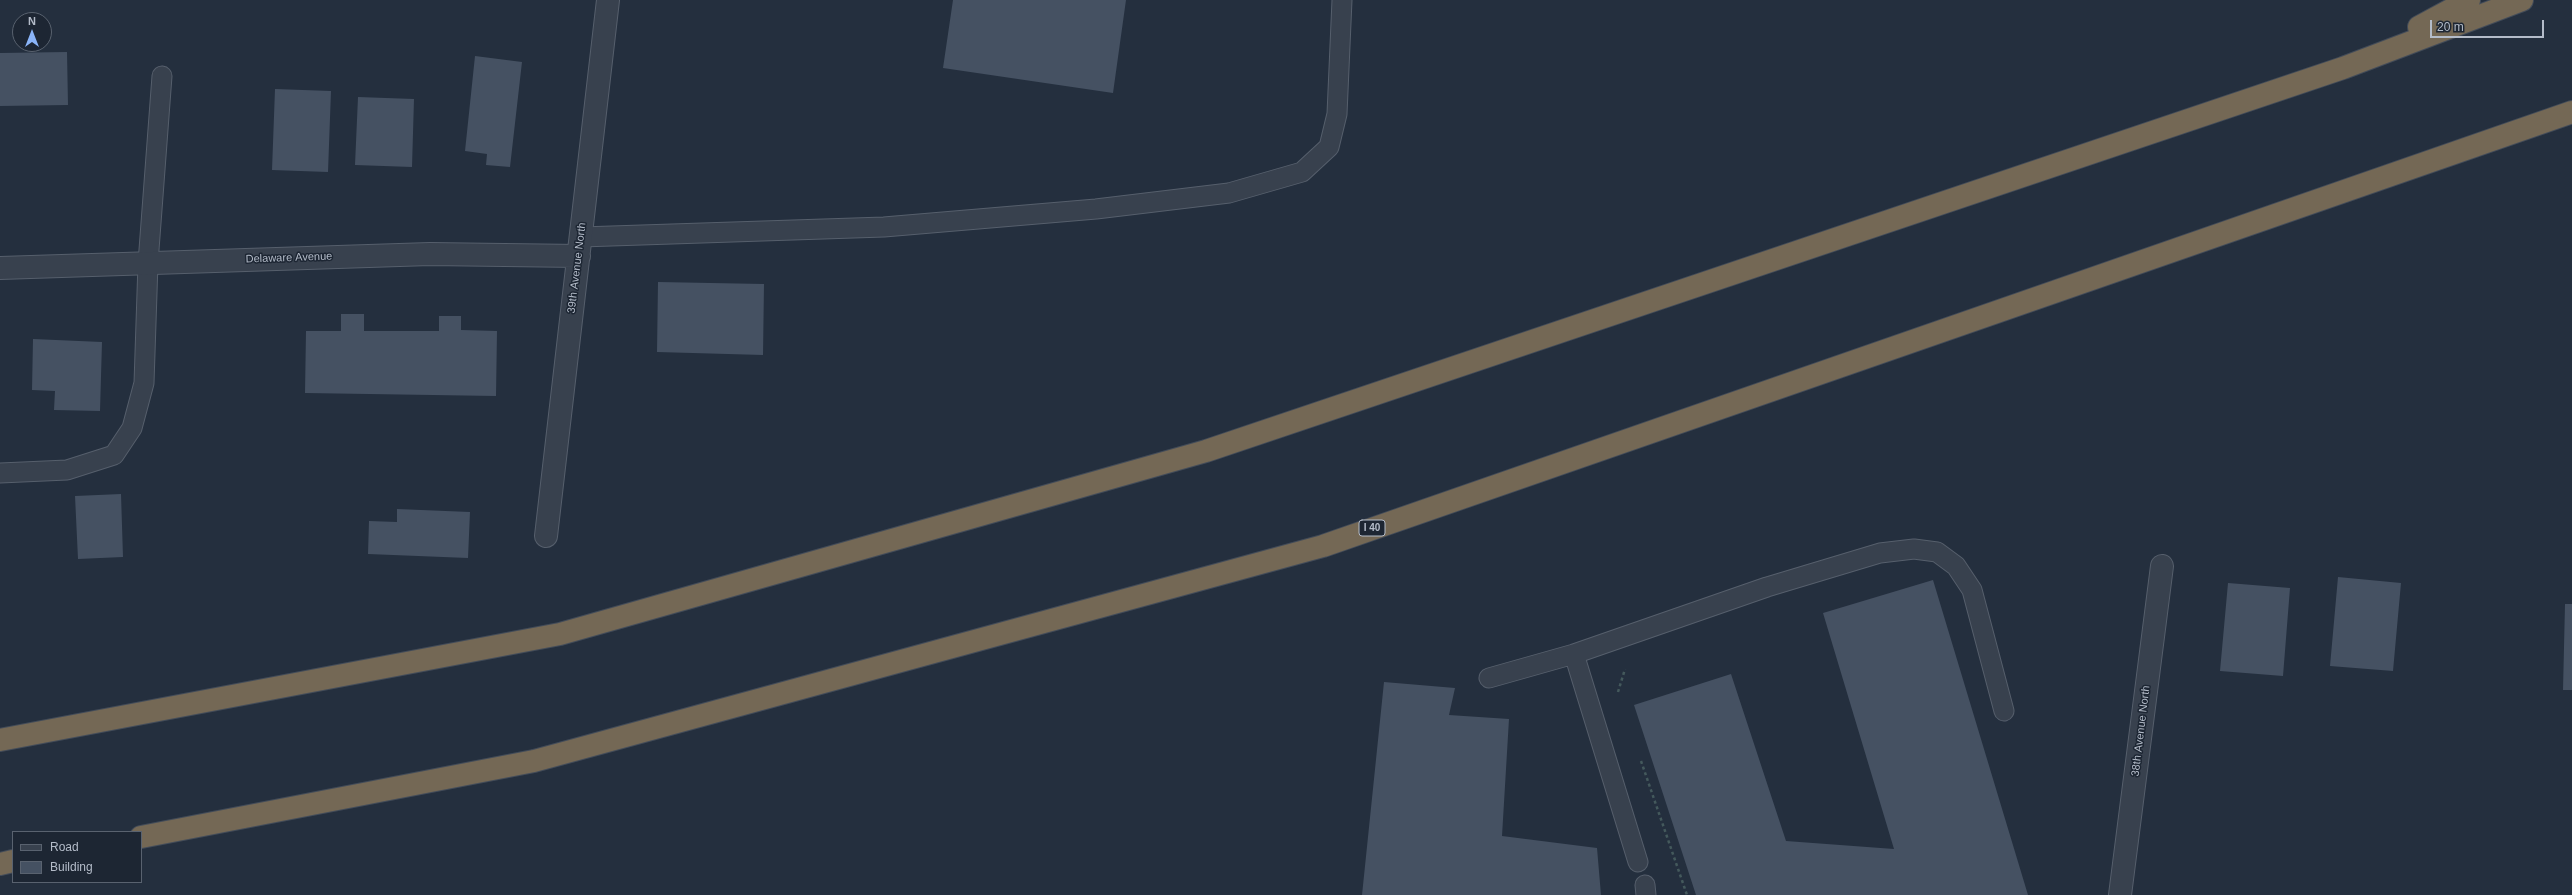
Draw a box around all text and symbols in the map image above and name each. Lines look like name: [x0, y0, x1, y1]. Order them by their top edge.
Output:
north arrow: [12, 12, 52, 52]
scale bar: [2432, 12, 2546, 38]
text: N: [28, 15, 36, 27]
text: 20 m: [2437, 20, 2464, 34]
street label: 39th Avenue North: [565, 222, 589, 314]
street label: Delaware Avenue: [245, 250, 333, 266]
road number: I 40: [1359, 520, 1385, 536]
street label: 38th Avenue North: [2129, 685, 2153, 777]
legend: [12, 831, 142, 883]
text: Road: [50, 840, 79, 854]
text: Building: [50, 860, 93, 874]

